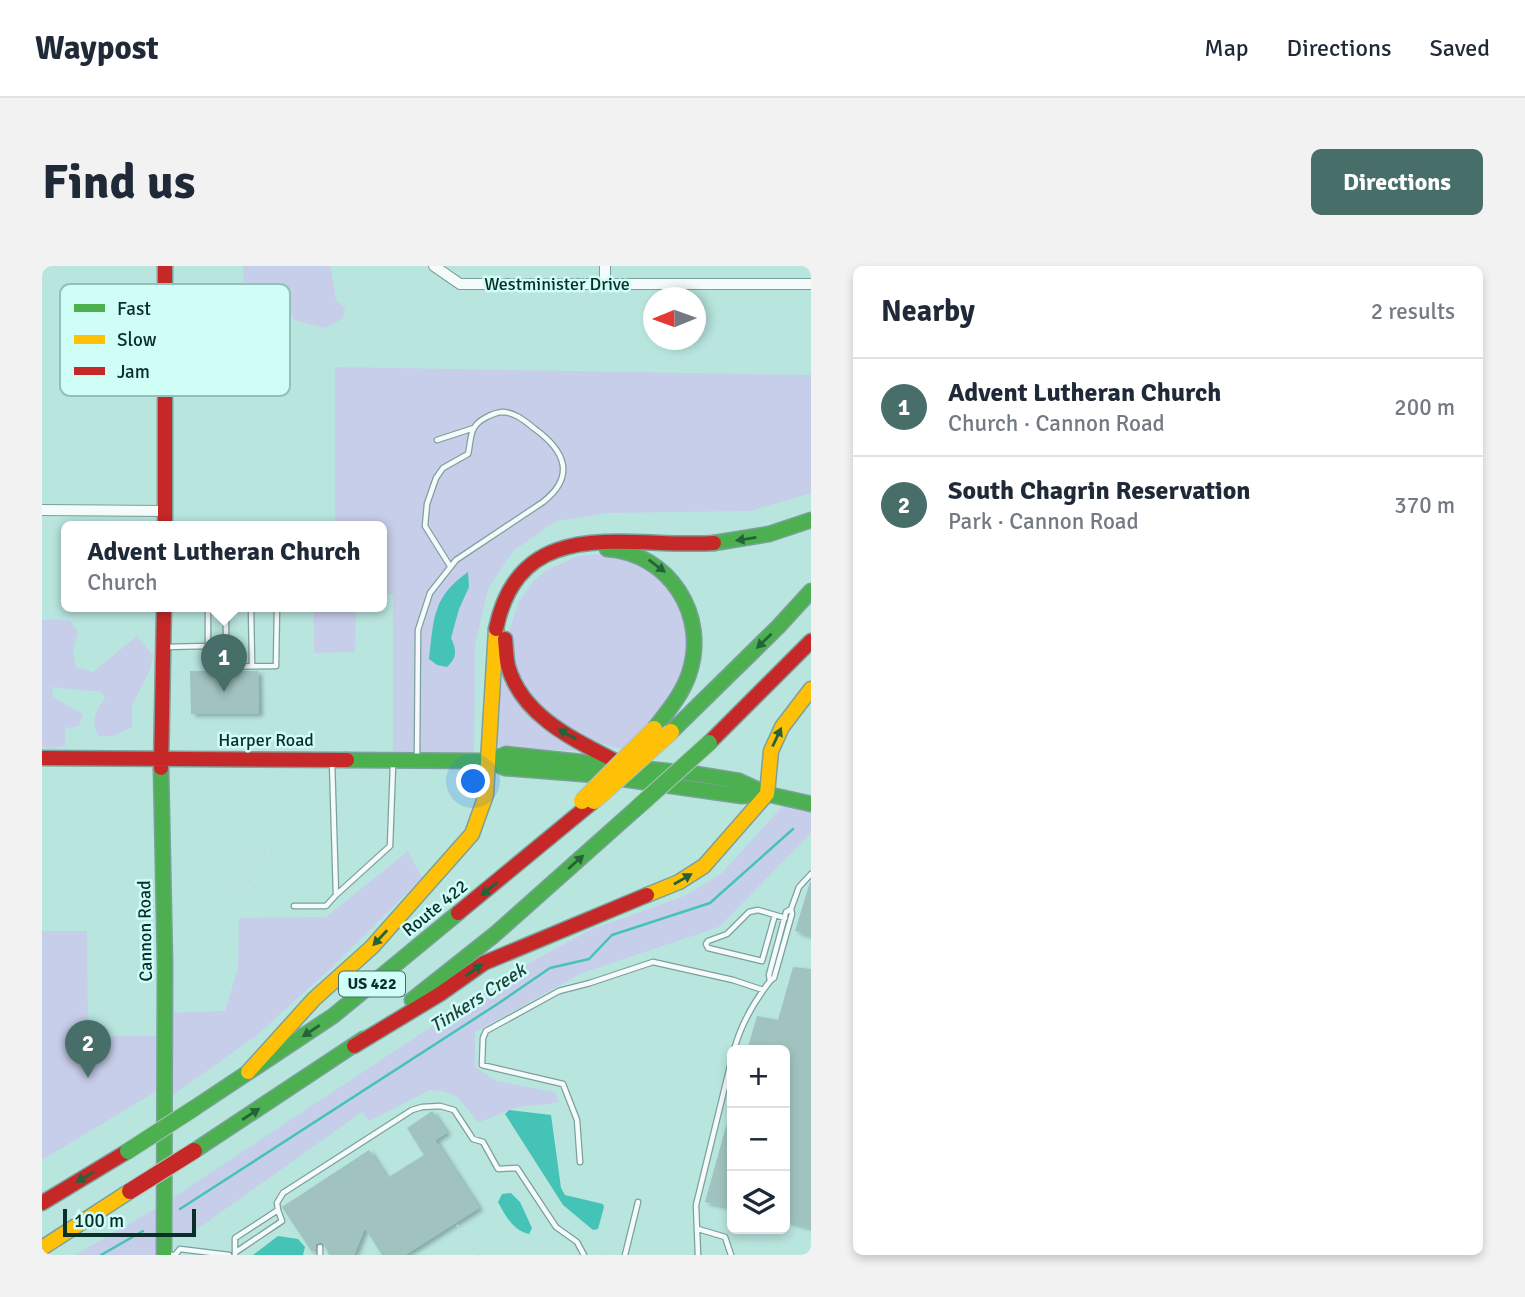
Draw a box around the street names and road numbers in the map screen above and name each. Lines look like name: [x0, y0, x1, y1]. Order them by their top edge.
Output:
street label: Westminister Drive: [484, 273, 630, 295]
street label: Harper Road: [218, 729, 314, 751]
street label: Route 422: [398, 875, 472, 941]
street label: Cannon Road: [133, 880, 157, 982]
road number: US 422: [339, 972, 405, 996]

